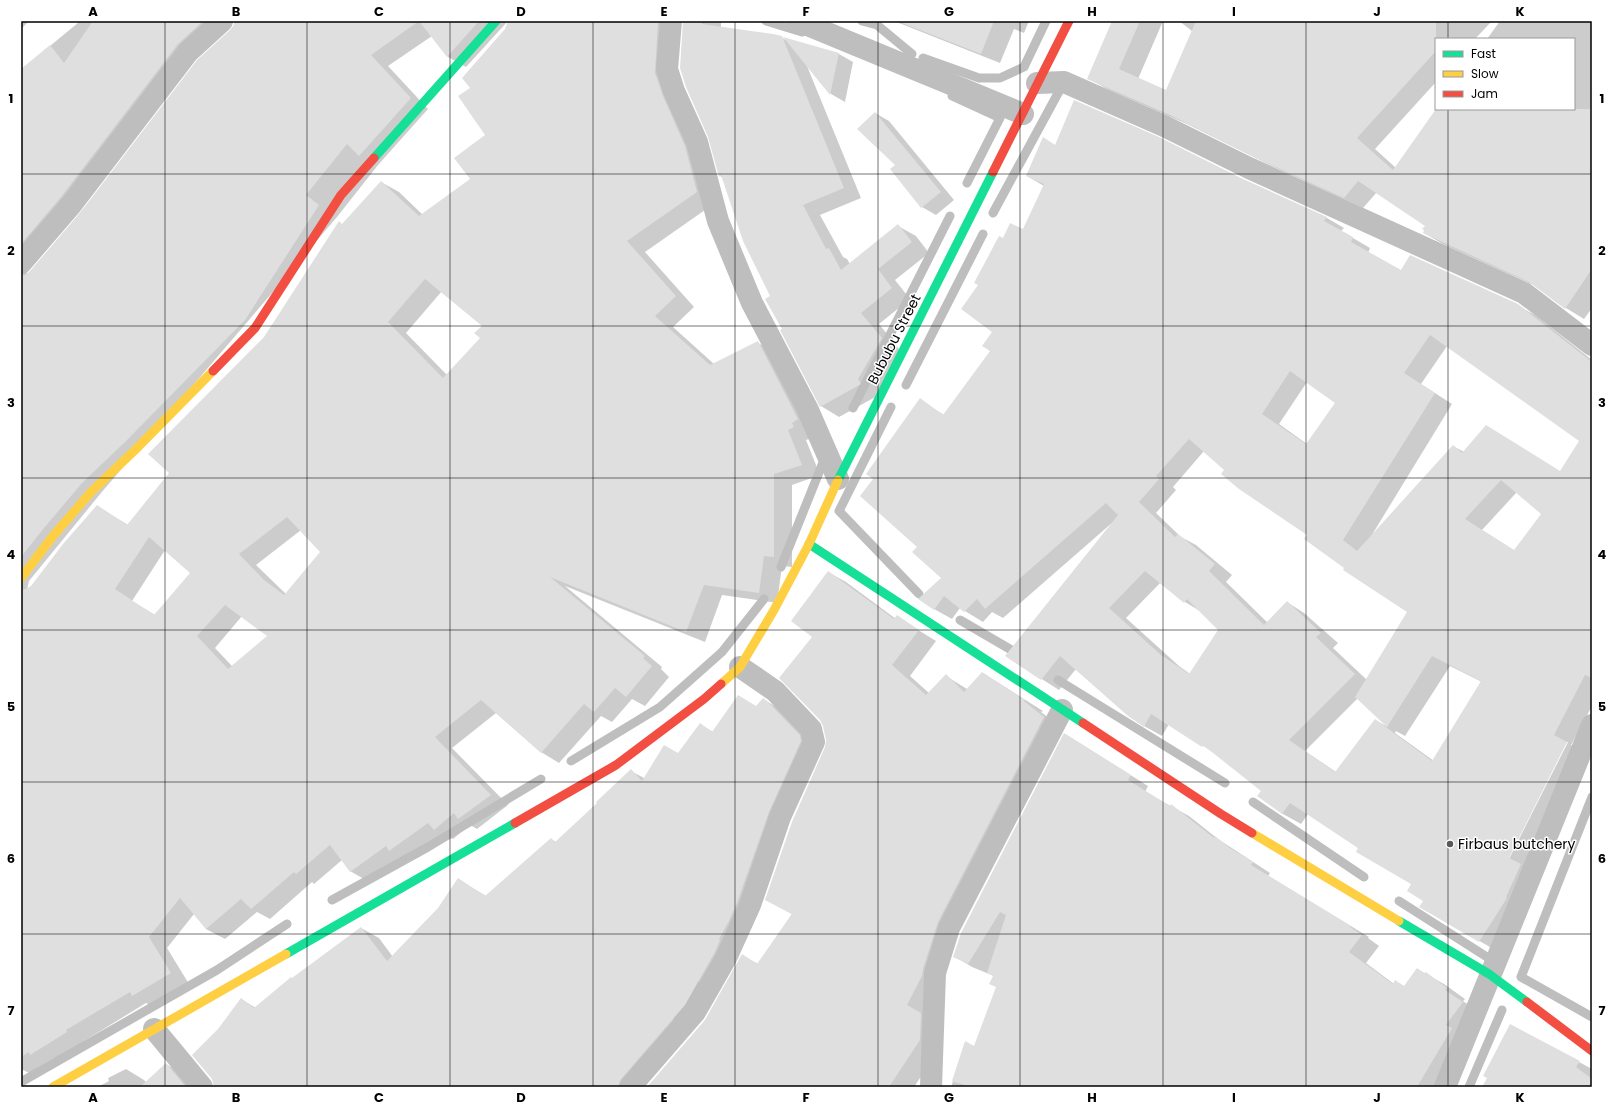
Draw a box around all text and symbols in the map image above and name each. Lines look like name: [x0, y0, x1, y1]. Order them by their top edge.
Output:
text: A: [88, 2, 98, 21]
text: B: [232, 2, 241, 21]
text: C: [374, 2, 384, 21]
text: D: [516, 2, 526, 21]
text: E: [660, 2, 668, 21]
text: F: [802, 2, 810, 21]
text: G: [944, 2, 954, 21]
text: H: [1087, 2, 1097, 21]
text: I: [1232, 2, 1236, 21]
text: J: [1373, 2, 1381, 21]
text: K: [1515, 2, 1525, 21]
legend: [1435, 38, 1575, 110]
text: Fast: [1471, 45, 1496, 62]
text: Slow: [1471, 65, 1499, 82]
text: Jam: [1471, 85, 1498, 102]
text: 1: [9, 89, 13, 108]
text: 1: [1600, 89, 1604, 108]
text: 2: [7, 241, 15, 260]
text: 2: [1598, 241, 1606, 260]
street label: Bububu Street: [863, 290, 925, 388]
text: 3: [7, 393, 15, 412]
text: 3: [1598, 393, 1606, 412]
text: 4: [7, 545, 16, 564]
text: 4: [1598, 545, 1607, 564]
text: 5: [7, 697, 15, 716]
text: 5: [1598, 697, 1606, 716]
place label: Firbaus butchery: [1458, 834, 1576, 854]
marker: Firbaus butchery: [1445, 839, 1455, 849]
text: 6: [7, 849, 15, 868]
text: 6: [1598, 849, 1606, 868]
text: 7: [8, 1001, 15, 1020]
text: 7: [1599, 1001, 1606, 1020]
text: A: [88, 1088, 98, 1107]
text: B: [232, 1088, 241, 1107]
text: C: [374, 1088, 384, 1107]
text: D: [516, 1088, 526, 1107]
text: E: [660, 1088, 668, 1107]
text: F: [802, 1088, 810, 1107]
text: G: [944, 1088, 954, 1107]
text: H: [1087, 1088, 1097, 1107]
text: I: [1232, 1088, 1236, 1107]
text: J: [1373, 1088, 1381, 1107]
text: K: [1515, 1088, 1525, 1107]

